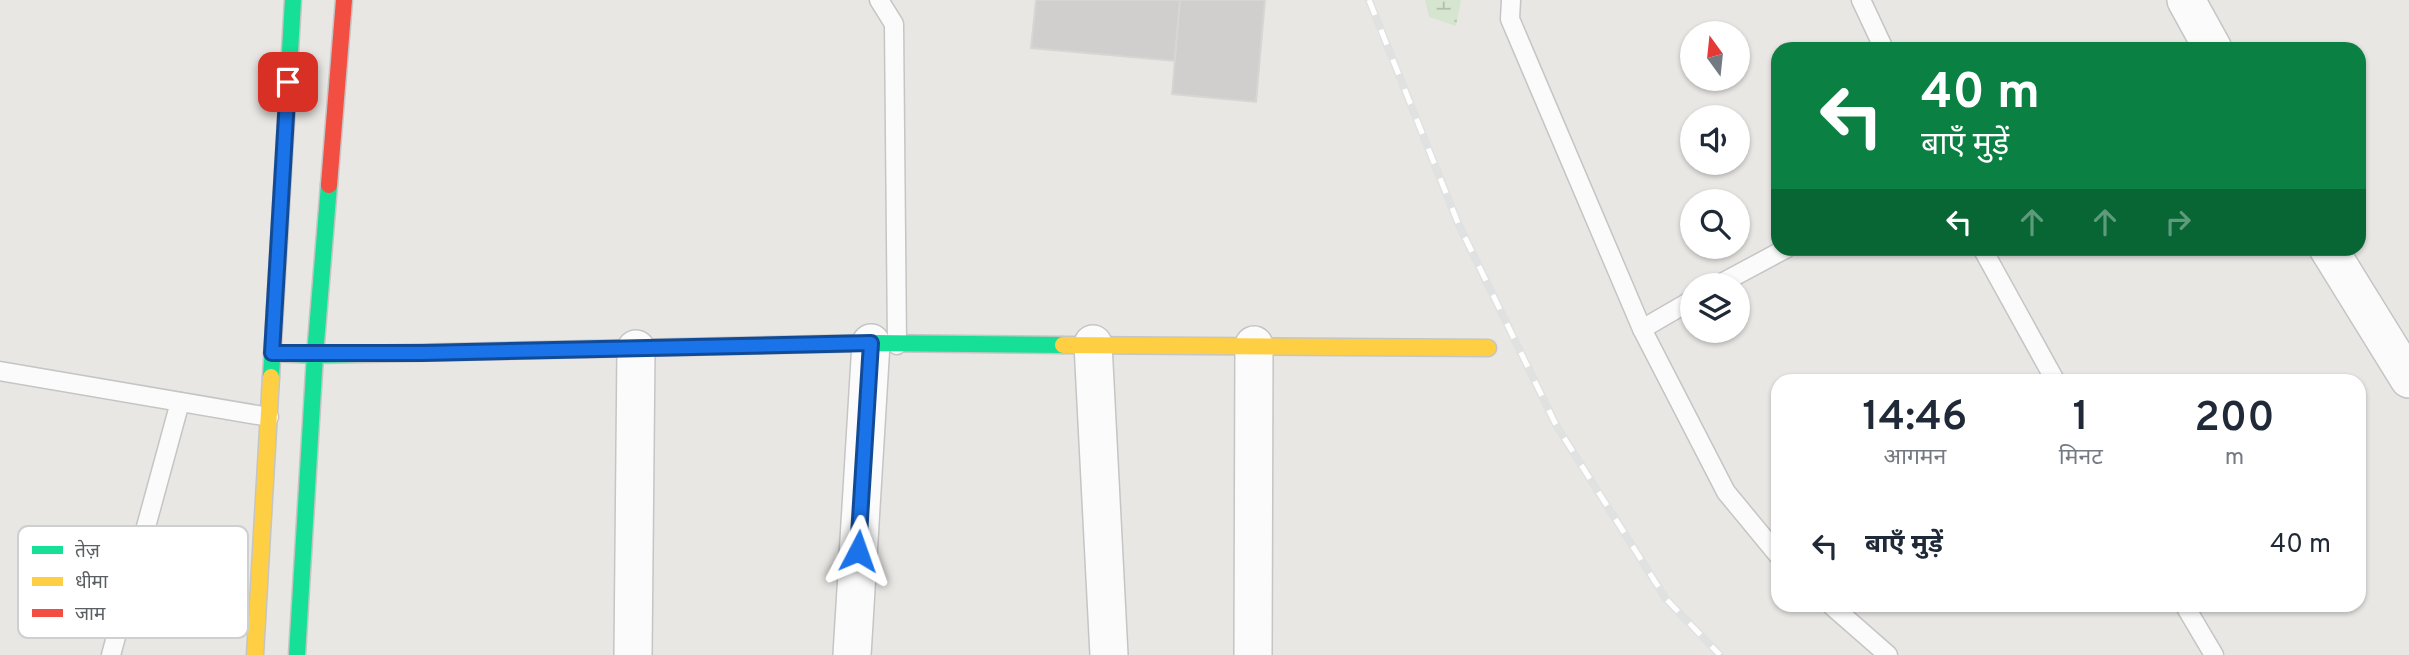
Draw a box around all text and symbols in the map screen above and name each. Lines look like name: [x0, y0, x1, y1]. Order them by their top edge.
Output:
north arrow: [1680, 21, 1750, 91]
map controls: [1680, 21, 1750, 343]
pin: [258, 52, 318, 112]
icon: arrive: [269, 63, 307, 101]
text: 40 m: [1921, 64, 2040, 126]
icon: left: [1806, 70, 1897, 161]
button: sound: [1680, 105, 1750, 175]
text: बाएँ मुड़ें: [1921, 126, 2009, 166]
button: search: [1680, 189, 1750, 259]
icon: left: [1940, 203, 1978, 241]
icon: ahead: [2013, 203, 2051, 241]
icon: ahead: [2086, 203, 2124, 241]
icon: right: [2159, 203, 2197, 241]
button: layers: [1680, 273, 1750, 343]
text: 14:46: [1862, 392, 1967, 445]
text: 1: [2073, 392, 2089, 445]
text: 200: [2194, 393, 2275, 446]
text: आगमन: [1883, 444, 1946, 473]
text: मिनट: [2059, 444, 2103, 473]
text: m: [2225, 444, 2244, 473]
position arrow: [821, 514, 895, 588]
legend: [18, 526, 248, 638]
icon: left: [1806, 527, 1844, 565]
text: बाएँ मुड़ें: [1865, 529, 1943, 562]
text: 40 m: [2270, 529, 2331, 562]
text: तेज़: [75, 539, 101, 564]
text: धीमा: [75, 571, 109, 595]
text: जाम: [75, 603, 106, 627]

